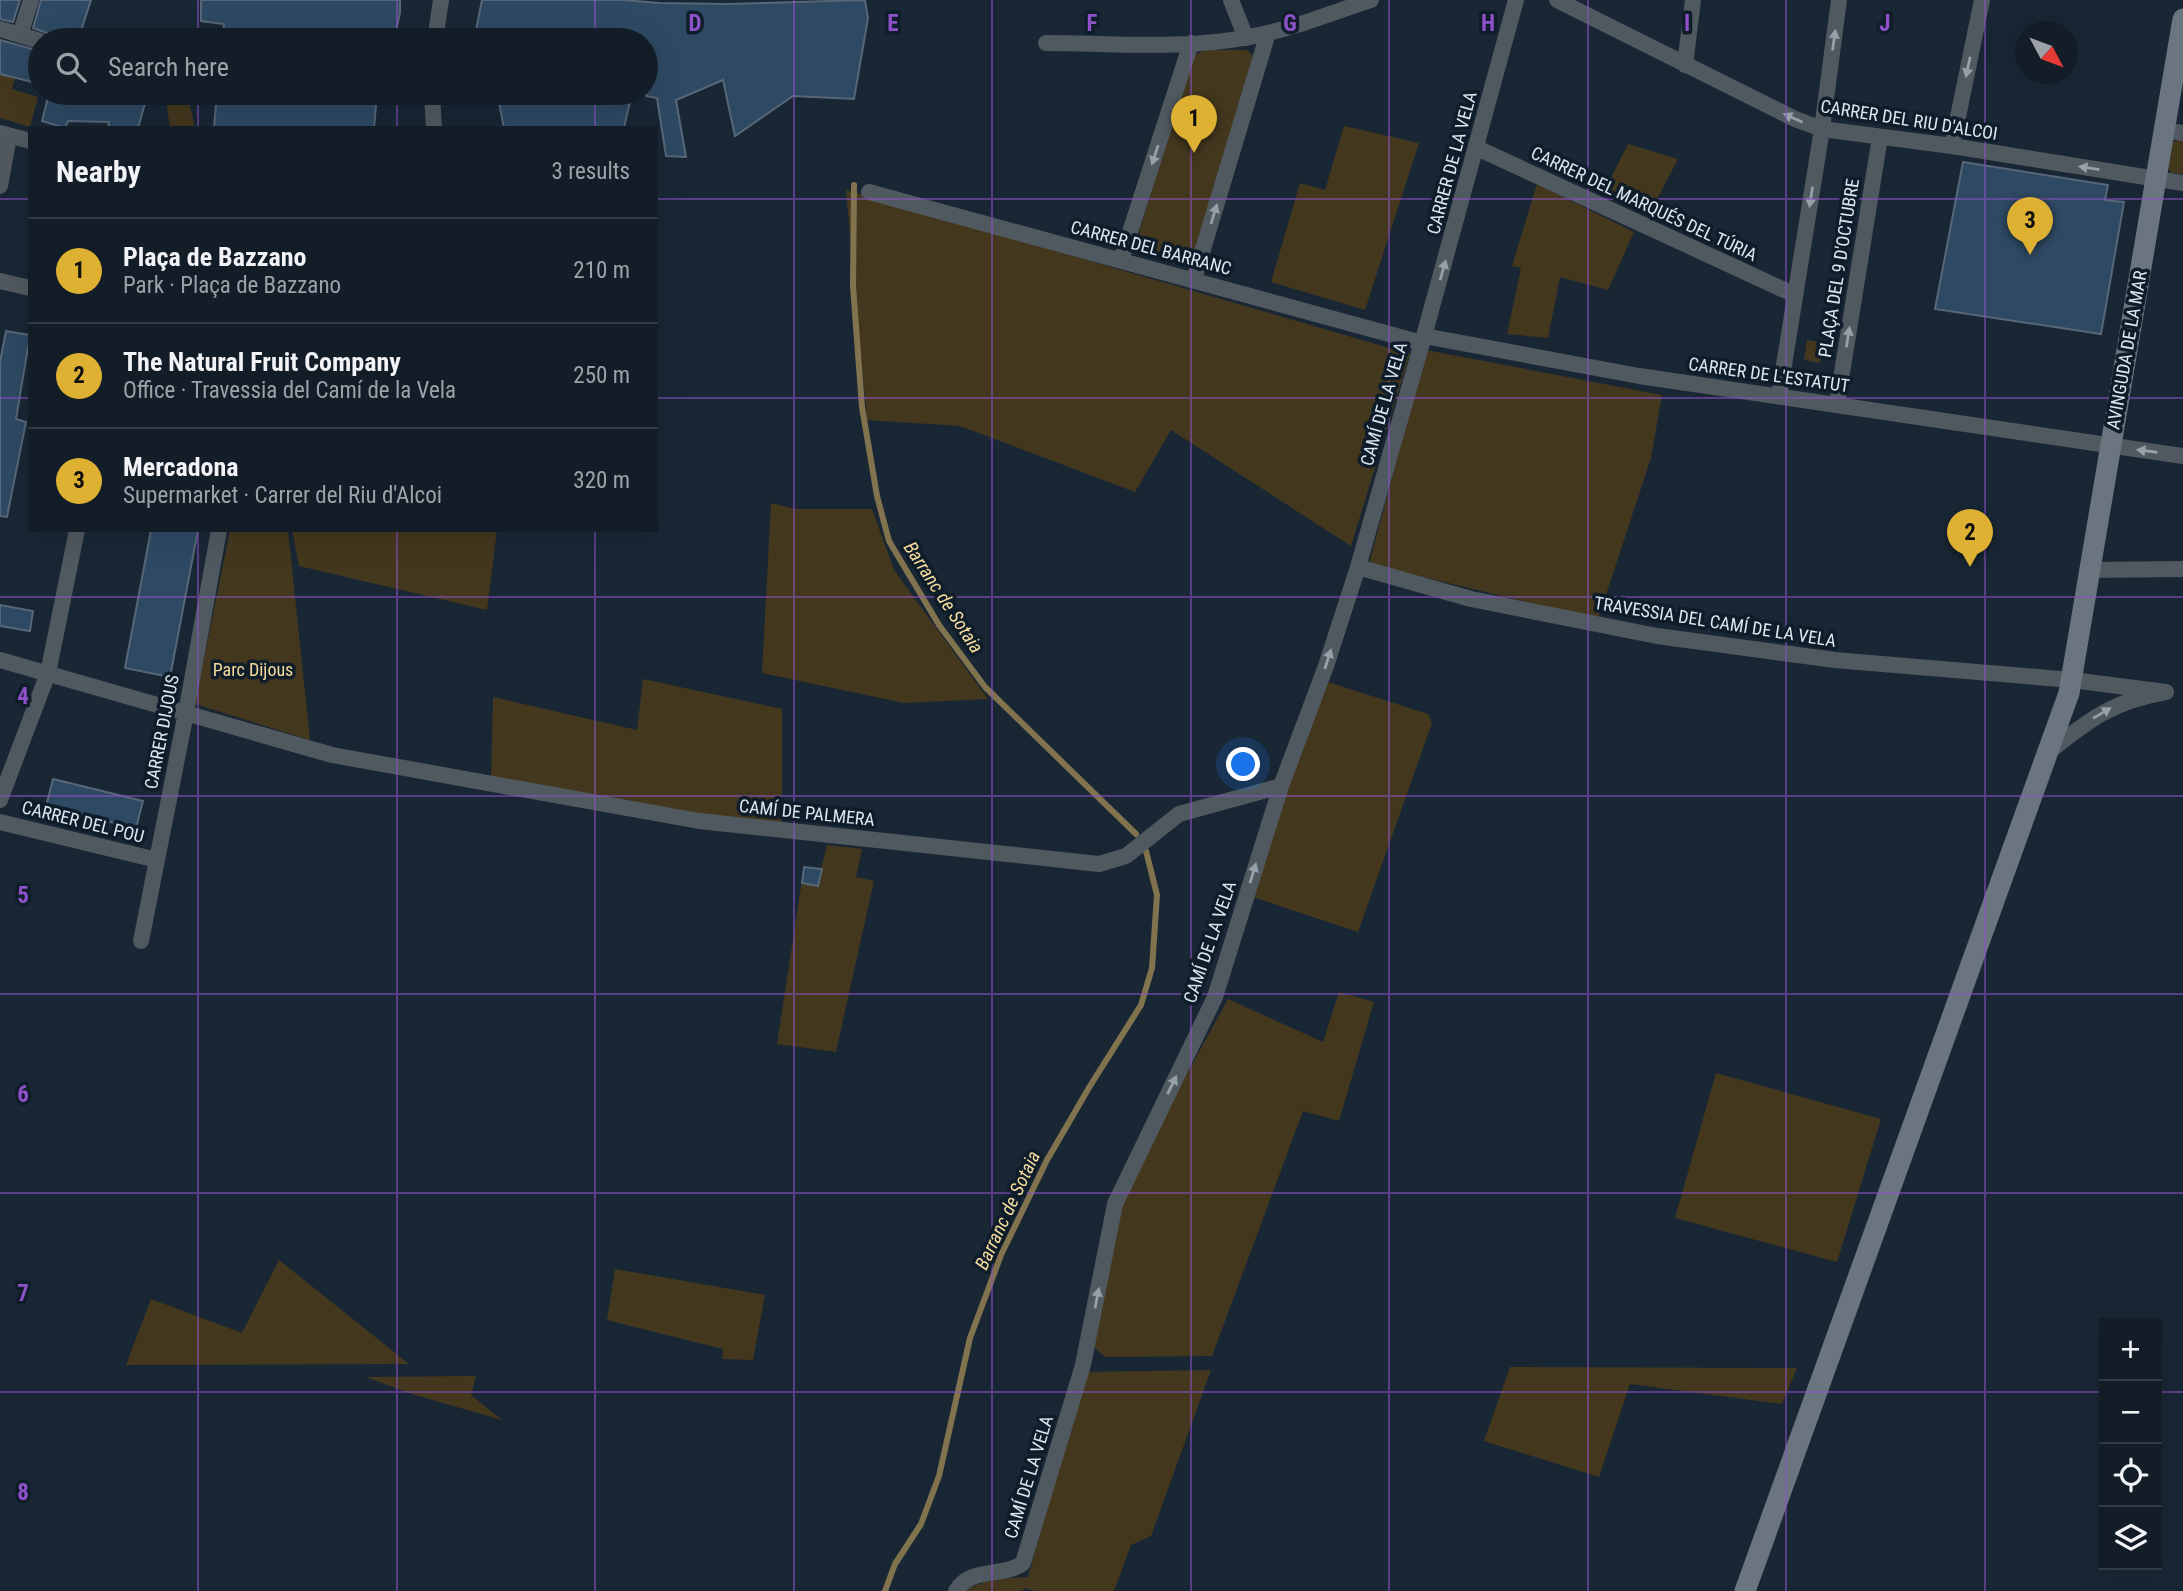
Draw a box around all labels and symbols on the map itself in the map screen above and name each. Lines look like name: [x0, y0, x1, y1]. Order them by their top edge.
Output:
text: D: [689, 10, 702, 37]
text: E: [887, 10, 899, 37]
text: F: [1087, 10, 1098, 37]
text: G: [1283, 10, 1297, 37]
text: H: [1481, 10, 1495, 37]
text: I: [1684, 10, 1690, 37]
text: J: [1879, 10, 1891, 37]
north arrow: [2015, 21, 2078, 84]
one-way arrow: [1828, 29, 1839, 51]
one-way arrow: [1963, 56, 1974, 78]
street label: CARRER DE LA VELA: [1422, 89, 1481, 237]
pin: 1: [1171, 95, 1217, 153]
street label: CARRER DEL RIU D'ALCOI: [1819, 95, 1999, 144]
one-way arrow: [1783, 112, 1803, 123]
street label: CARRER DEL MARQUÉS DEL TÚRIA: [1528, 142, 1761, 265]
one-way arrow: [1149, 145, 1160, 166]
one-way arrow: [2077, 162, 2099, 173]
street label: PLAÇA DEL 9 D'OCTUBRE: [1814, 177, 1863, 359]
one-way arrow: [1805, 186, 1816, 208]
pin: 3: [2007, 197, 2053, 255]
one-way arrow: [1210, 203, 1220, 224]
street label: CARRER DEL BARRANC: [1069, 216, 1234, 279]
one-way arrow: [1438, 259, 1448, 280]
street label: AVINGUDA DE LA MAR: [2102, 268, 2151, 431]
one-way arrow: [1843, 326, 1854, 348]
street label: CAMÍ DE LA VELA: [1356, 339, 1411, 468]
street label: CARRER DE L'ESTATUT: [1687, 353, 1851, 396]
one-way arrow: [2136, 445, 2158, 456]
pin: 2: [1947, 509, 1993, 567]
water label: Barranc de Sotaia: [899, 537, 988, 657]
street label: TRAVESSIA DEL CAMÍ DE LA VELA: [1593, 592, 1838, 651]
one-way arrow: [1324, 648, 1334, 669]
park label: Parc Dijous: [213, 659, 293, 680]
street label: CARRER DIJOUS: [140, 673, 183, 791]
text: 4: [17, 683, 29, 710]
one-way arrow: [2092, 706, 2111, 719]
your location: [1226, 747, 1260, 781]
street label: CAMÍ DE PALMERA: [738, 795, 877, 830]
street label: CARRER DEL POU: [20, 796, 146, 847]
one-way arrow: [1249, 862, 1259, 883]
street label: CAMÍ DE LA VELA: [1179, 878, 1240, 1006]
text: 5: [17, 882, 29, 909]
one-way arrow: [1167, 1075, 1178, 1095]
text: 6: [17, 1081, 29, 1108]
water label: Barranc de Sotaia: [970, 1147, 1045, 1273]
text: 7: [17, 1280, 29, 1307]
one-way arrow: [1091, 1287, 1102, 1309]
street label: CAMÍ DE LA VELA: [1000, 1412, 1057, 1541]
text: 8: [17, 1479, 29, 1506]

